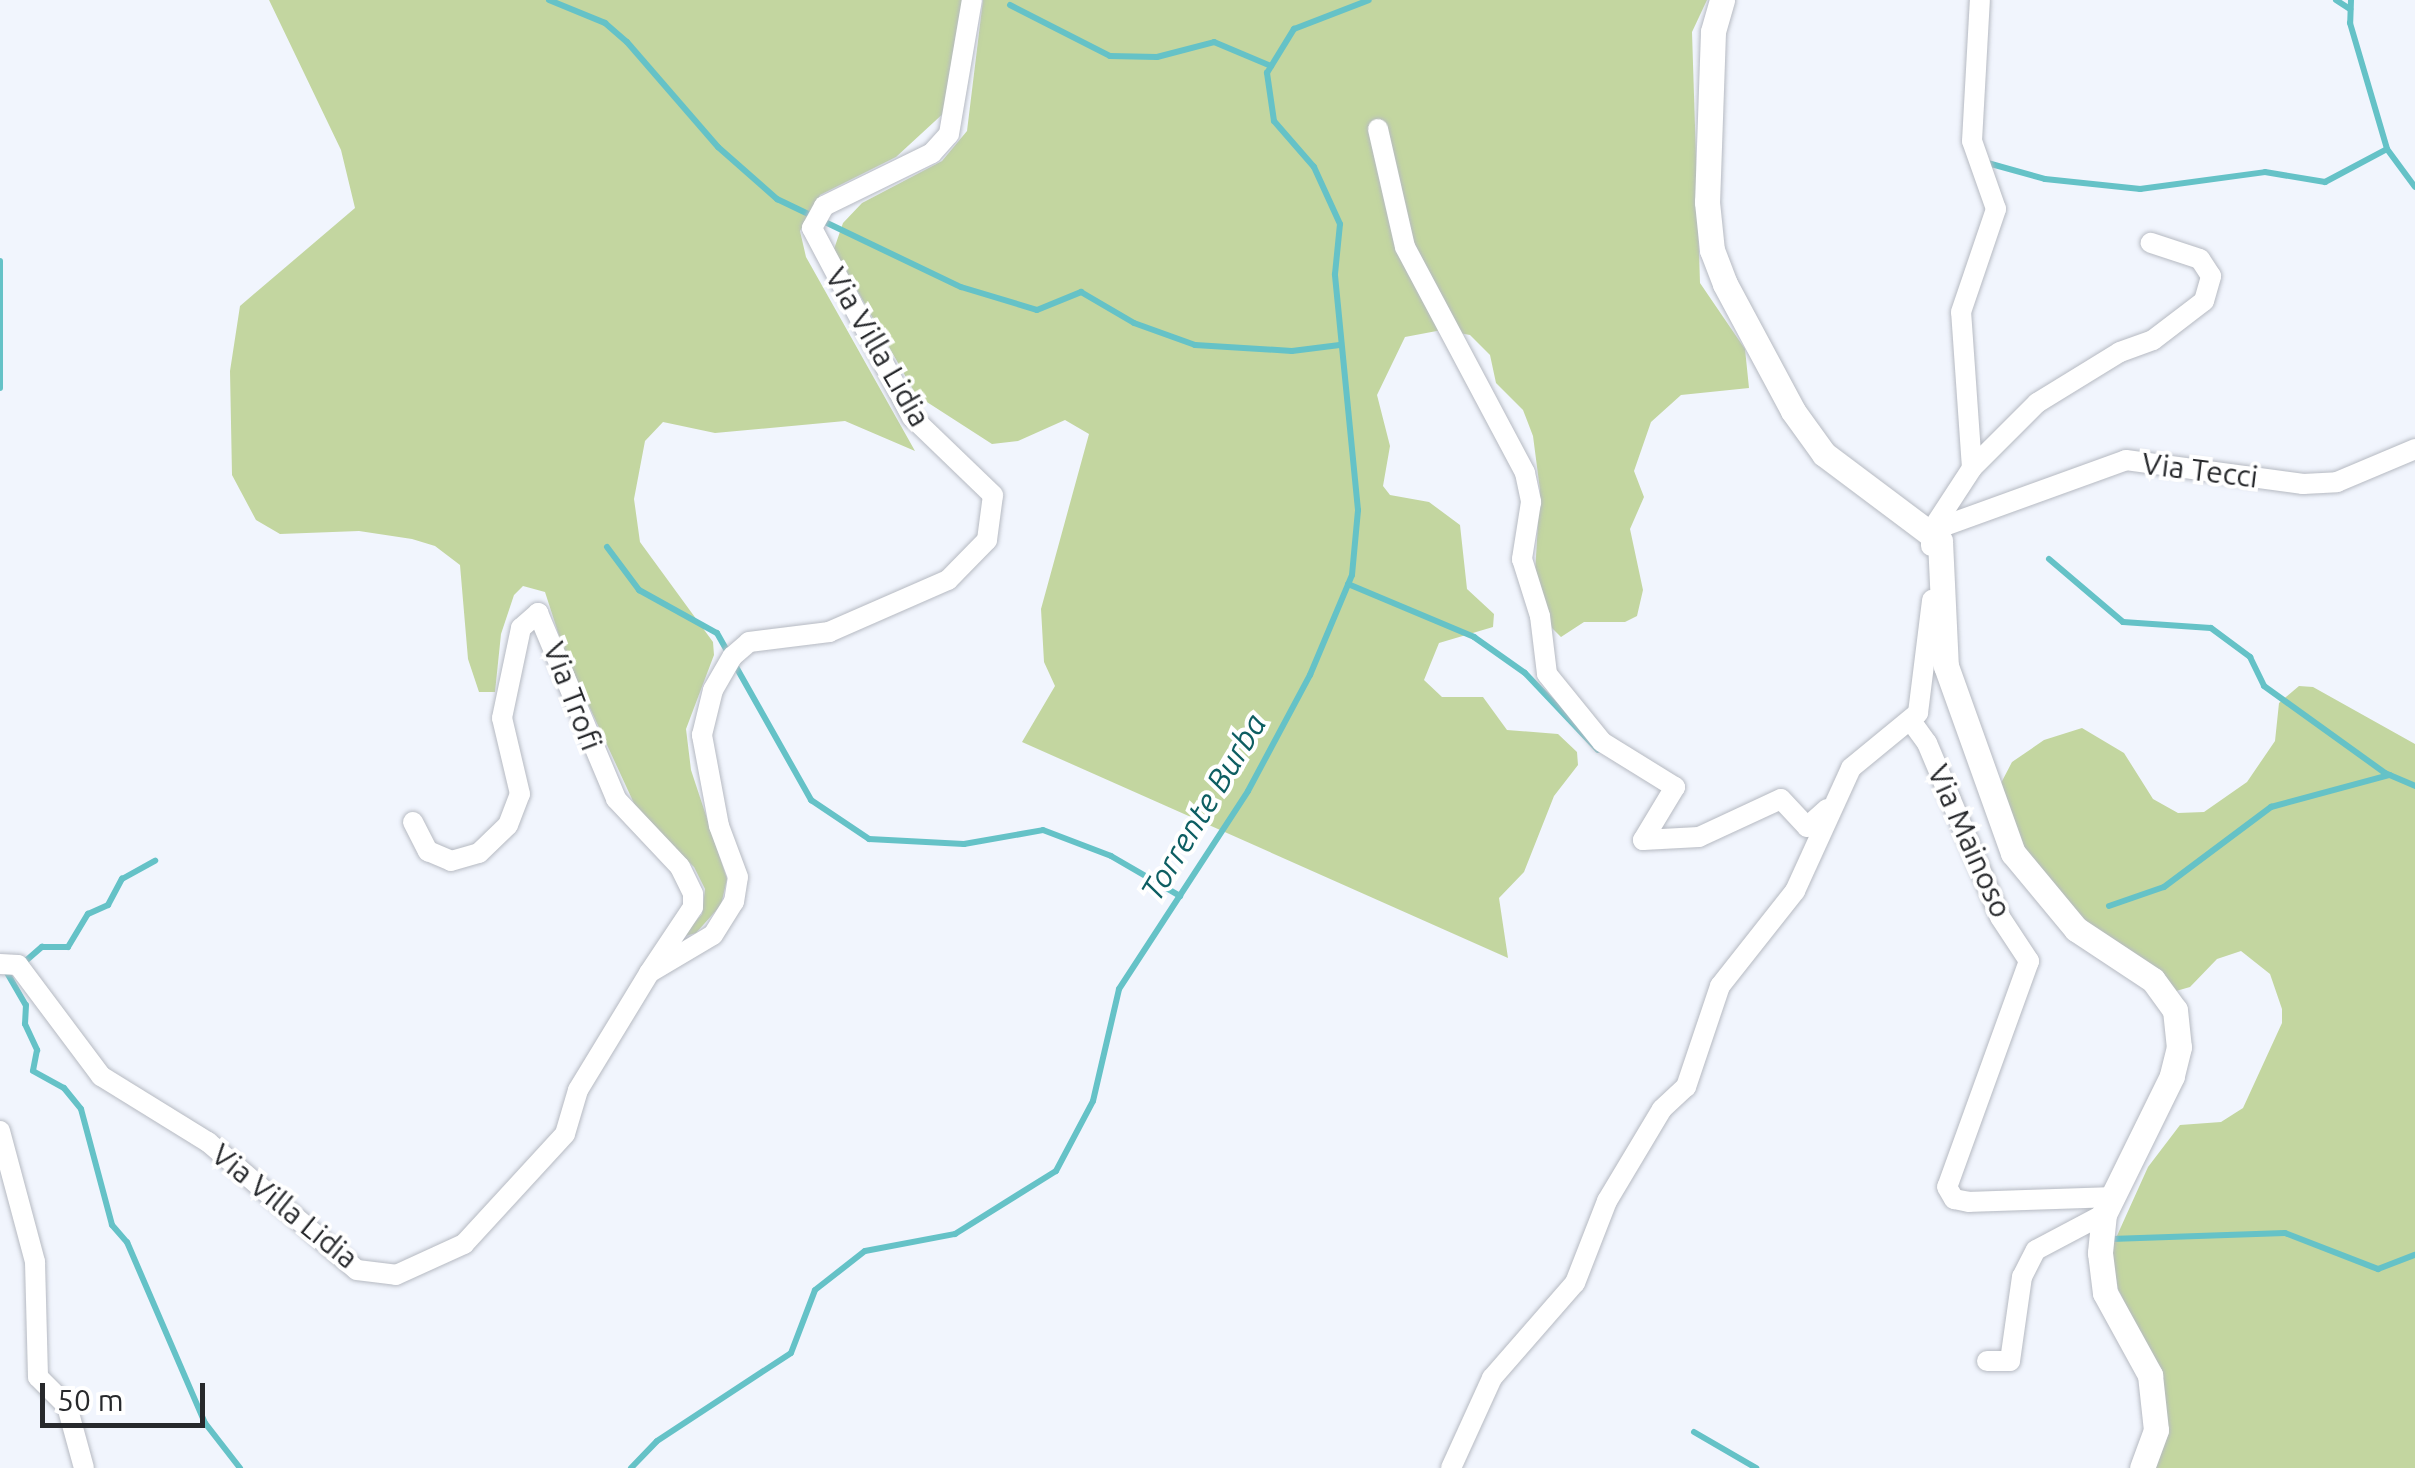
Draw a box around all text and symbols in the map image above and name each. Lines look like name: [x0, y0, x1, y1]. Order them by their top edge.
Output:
street label: Via Villa Lidia: [818, 261, 938, 433]
street label: Via Tecci: [2140, 445, 2260, 495]
street label: Via Trofi: [536, 637, 610, 755]
water label: Torrente Burba: [1132, 707, 1274, 907]
street label: Via Mainoso: [1920, 759, 2020, 923]
street label: Via Villa Lidia: [205, 1136, 365, 1276]
scale bar: [45, 1363, 210, 1425]
text: 50 m: [57, 1383, 124, 1417]

